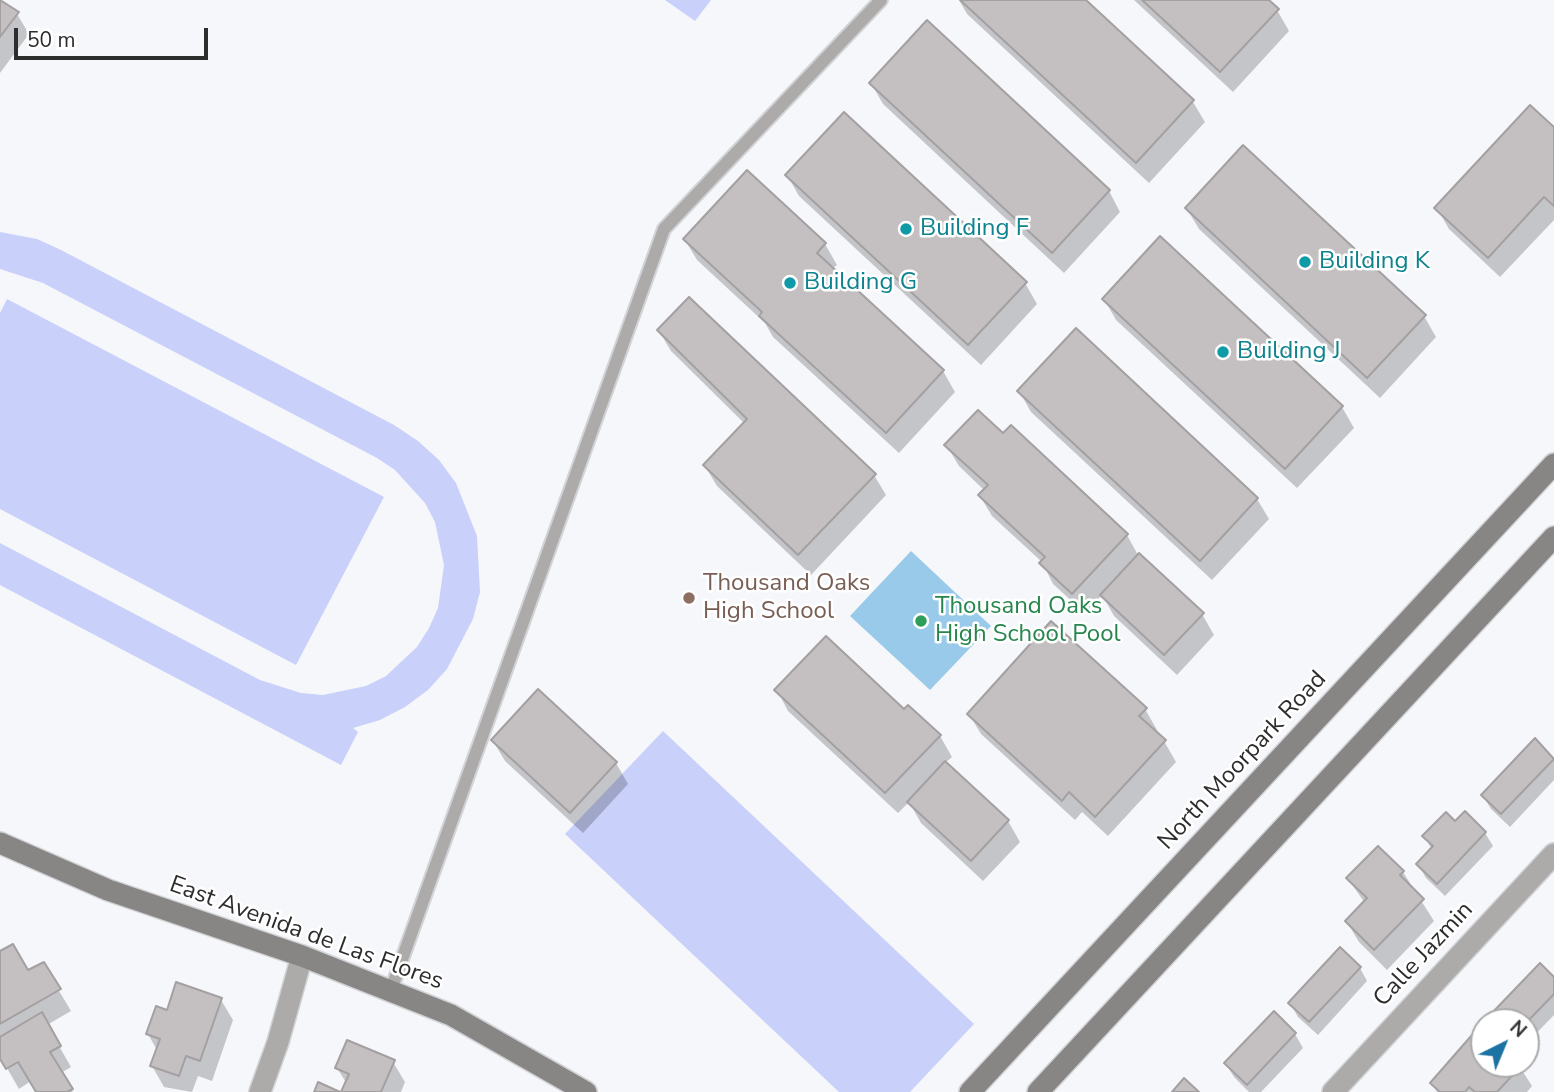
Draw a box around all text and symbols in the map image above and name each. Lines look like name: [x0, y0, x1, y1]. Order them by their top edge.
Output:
scale bar: [18, 14, 212, 58]
text: 50 m: [27, 26, 76, 54]
place label: Building F: [920, 215, 1029, 243]
marker: Building F: [898, 221, 914, 237]
place label: Building K: [1319, 248, 1430, 276]
marker: Building K: [1297, 254, 1313, 270]
place label: Building G: [804, 269, 917, 297]
marker: Building G: [782, 275, 798, 291]
place label: Building J: [1237, 338, 1340, 366]
marker: Building J: [1215, 344, 1231, 360]
place label: Thousand Oaks High School: [703, 570, 870, 626]
marker: Thousand Oaks High School: [681, 590, 697, 606]
place label: Thousand Oaks High School Pool: [935, 593, 1121, 649]
marker: Thousand Oaks High School Pool: [913, 613, 929, 629]
street label: North Moorpark Road: [1153, 666, 1333, 856]
street label: East Avenida de Las Flores: [165, 871, 447, 997]
street label: Calle Jazmin: [1368, 897, 1480, 1013]
north arrow: [1470, 1008, 1540, 1078]
text: N: [1504, 1015, 1532, 1043]

